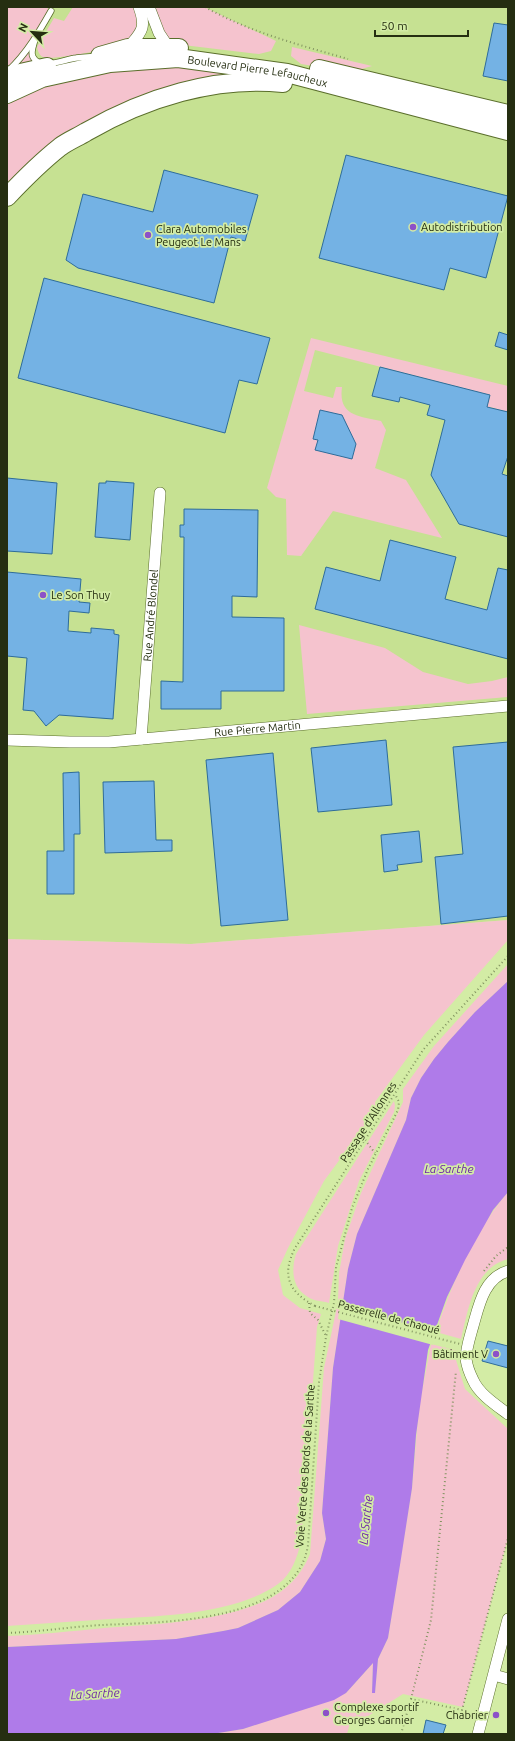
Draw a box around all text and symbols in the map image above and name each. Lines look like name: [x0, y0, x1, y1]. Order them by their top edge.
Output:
north arrow: [12, 12, 52, 52]
scale bar: [375, 12, 468, 38]
text: 50 m: [381, 19, 408, 32]
text: N: [16, 21, 30, 34]
street label: Boulevard Pierre Lefaucheux: [187, 53, 329, 90]
place label: Autodistribution: [421, 221, 503, 233]
marker: Autodistribution: [408, 222, 418, 232]
place label: Clara Automobiles Peugeot Le Mans: [156, 223, 247, 248]
marker: Clara Automobiles Peugeot Le Mans: [143, 230, 153, 240]
street label: Rue André Blondel: [141, 569, 160, 662]
place label: Le Son Thuy: [51, 589, 111, 601]
marker: Le Son Thuy: [38, 590, 48, 600]
street label: Rue Pierre Martin: [214, 719, 301, 738]
street label: Passage d'Allonnes: [338, 1079, 399, 1164]
water label: La Sarthe: [424, 1162, 474, 1175]
street label: Passerelle de Chaoué: [337, 1298, 441, 1336]
place label: Bâtiment V: [433, 1348, 488, 1360]
marker: Bâtiment V: [491, 1349, 501, 1359]
street label: Voie Verte des Bords de la Sarthe: [293, 1384, 317, 1548]
water label: La Sarthe: [356, 1495, 375, 1545]
water label: La Sarthe: [70, 1686, 120, 1701]
place label: Complexe sportif Georges Garnier: [334, 1701, 420, 1726]
marker: Complexe sportif Georges Garnier: [321, 1708, 331, 1718]
place label: Chabrier: [446, 1709, 489, 1721]
marker: Chabrier: [491, 1710, 501, 1720]

